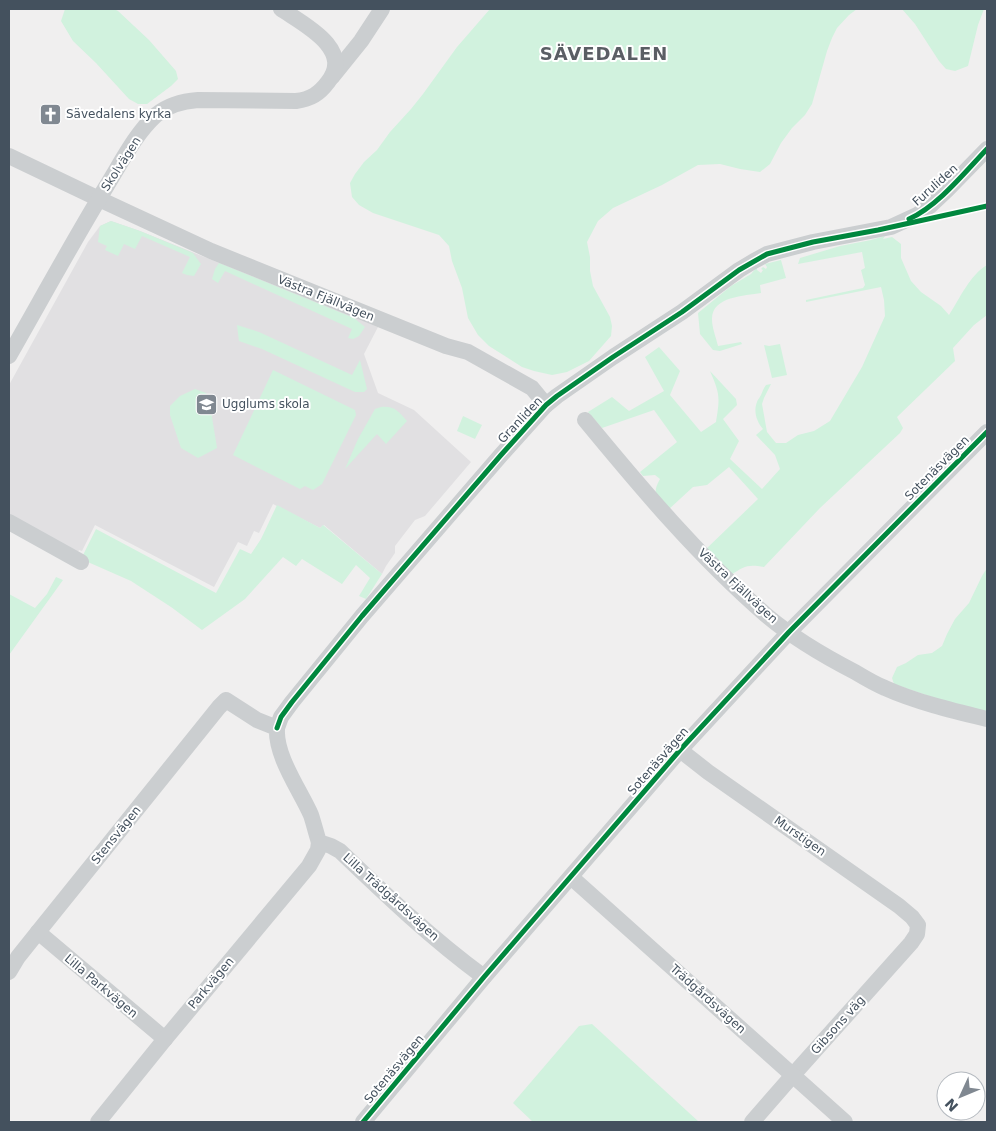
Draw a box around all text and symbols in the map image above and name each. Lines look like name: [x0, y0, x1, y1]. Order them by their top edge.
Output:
district label: SÄVEDALEN: [540, 43, 668, 64]
church icon: Sävedalens kyrka: [38, 102, 62, 126]
place label: Sävedalens kyrka: [66, 107, 171, 121]
street label: Skolvägen: [98, 134, 144, 194]
street label: Furuliden: [910, 161, 960, 209]
street label: Västra Fjällvägen: [276, 272, 376, 324]
school or university icon: Ugglums skola: [194, 392, 218, 416]
street label: Granliden: [495, 394, 545, 446]
place label: Ugglums skola: [222, 397, 310, 411]
street label: Sotenäsvägen: [902, 433, 972, 503]
street label: Västra Fjällvägen: [696, 546, 780, 626]
street label: Sotenäsvägen: [625, 724, 691, 798]
street label: Stensvägen: [88, 803, 144, 867]
street label: Murstigen: [771, 813, 829, 859]
street label: Lilla Trädgårdsvägen: [340, 850, 442, 944]
street label: Lilla Parkvägen: [62, 951, 140, 1021]
street label: Parkvägen: [185, 954, 237, 1012]
street label: Trädgårdsvägen: [667, 961, 748, 1036]
street label: Gibsons väg: [808, 993, 868, 1057]
street label: Sotenäsvägen: [361, 1032, 427, 1106]
north arrow: [936, 1071, 986, 1121]
text: N: [942, 1095, 961, 1115]

